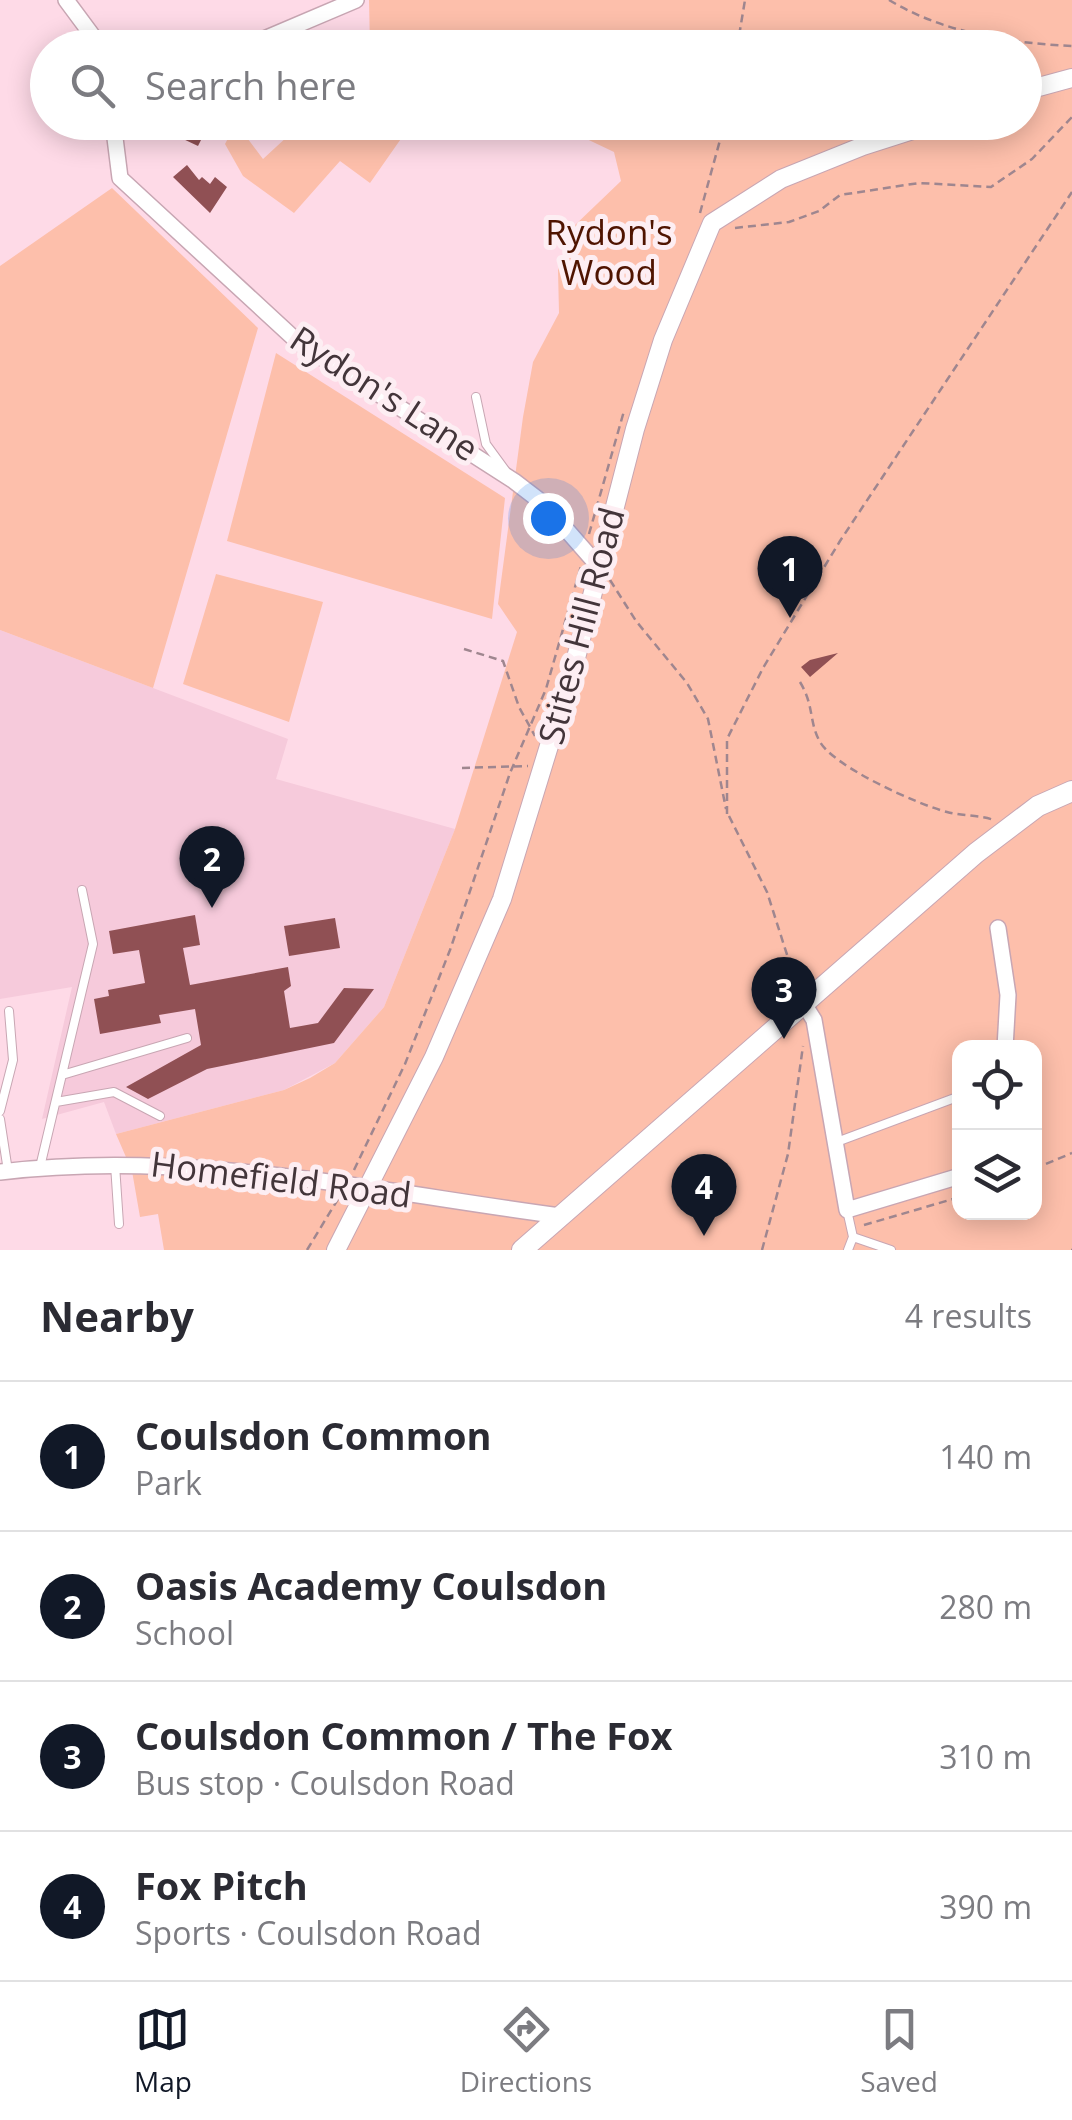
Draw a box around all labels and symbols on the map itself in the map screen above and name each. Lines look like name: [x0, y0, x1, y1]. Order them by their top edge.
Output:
park label: Rydon's Wood: [545, 208, 673, 295]
street label: Rydon's Lane: [282, 314, 488, 471]
your location: [523, 493, 574, 544]
street label: Stites Hill Road: [526, 502, 635, 749]
pin: 1: [758, 536, 822, 618]
pin: 2: [180, 826, 244, 908]
pin: 3: [752, 956, 816, 1039]
street label: Homefield Road: [148, 1139, 414, 1218]
pin: 4: [672, 1154, 736, 1236]

